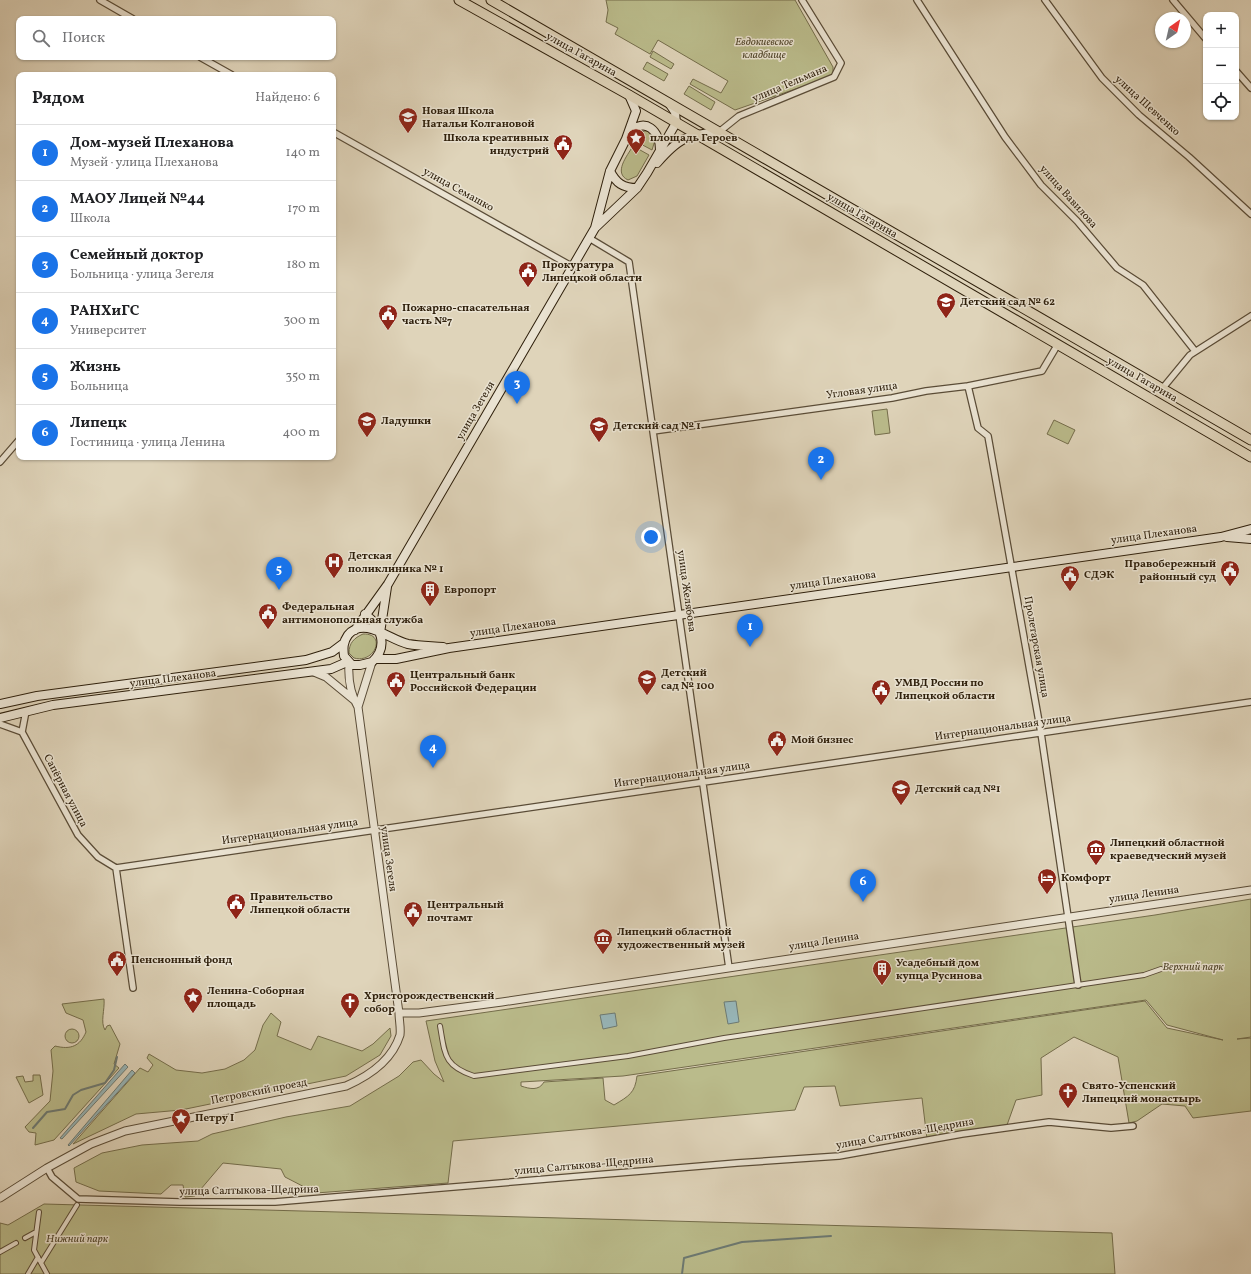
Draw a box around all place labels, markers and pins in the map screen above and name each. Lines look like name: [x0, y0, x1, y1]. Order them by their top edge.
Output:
place label: Новая Школа Натальи Колгановой: [422, 104, 535, 132]
school or university icon: Новая Школа Натальи Колгановой: [397, 106, 419, 134]
place icon: площадь Героев: [625, 127, 647, 155]
place label: Школа креативных индустрий: [443, 131, 549, 159]
place label: площадь Героев: [650, 131, 738, 146]
public building icon: Школа креативных индустрий: [552, 133, 574, 161]
place label: Прокуратура Липецкой области: [542, 258, 642, 286]
public building icon: Прокуратура Липецкой области: [517, 260, 539, 288]
school or university icon: Детский сад № 62: [935, 291, 957, 319]
place label: Детский сад № 62: [960, 295, 1055, 310]
place label: Пожарно-спасательная часть №7: [402, 301, 530, 329]
public building icon: Пожарно-спасательная часть №7: [377, 303, 399, 331]
pin: 3: [504, 371, 530, 404]
school or university icon: Ладушки: [356, 410, 378, 438]
place label: Ладушки: [381, 414, 431, 429]
school or university icon: Детский сад № 1: [588, 415, 610, 443]
place label: Детский сад № 1: [613, 419, 701, 434]
pin: 2: [808, 447, 834, 480]
place label: Детская поликлиника № 1: [348, 549, 443, 577]
hospital icon: Детская поликлиника № 1: [323, 551, 345, 579]
pin: 5: [266, 557, 292, 590]
place label: Правобережный районный суд: [1125, 557, 1216, 585]
public building icon: Правобережный районный суд: [1219, 559, 1241, 587]
public building icon: СДЭК: [1059, 564, 1081, 592]
place label: СДЭК: [1084, 568, 1114, 583]
building icon: Европорт: [419, 579, 441, 607]
place label: Европорт: [444, 583, 496, 598]
place label: Федеральная антимонопольная служба: [282, 600, 423, 628]
public building icon: Федеральная антимонопольная служба: [257, 602, 279, 630]
pin: 1: [737, 614, 763, 647]
place label: Детский сад № 100: [661, 666, 714, 694]
place label: Центральный банк Российской Федерации: [410, 668, 537, 696]
school or university icon: Детский сад № 100: [636, 668, 658, 696]
public building icon: Центральный банк Российской Федерации: [385, 670, 407, 698]
place label: УМВД России по Липецкой области: [895, 676, 995, 704]
public building icon: УМВД России по Липецкой области: [870, 678, 892, 706]
public building icon: Мой бизнес: [766, 729, 788, 757]
place label: Мой бизнес: [791, 733, 853, 748]
pin: 4: [420, 735, 446, 768]
school or university icon: Детский сад №1: [890, 778, 912, 806]
place label: Детский сад №1: [915, 782, 1000, 797]
place label: Липецкий областной краеведческий музей: [1110, 836, 1226, 864]
museum icon: Липецкий областной краеведческий музей: [1085, 838, 1107, 866]
hotel icon: Комфорт: [1036, 867, 1058, 895]
pin: 6: [850, 869, 876, 902]
place label: Комфорт: [1061, 871, 1111, 886]
place label: Правительство Липецкой области: [250, 890, 350, 918]
public building icon: Правительство Липецкой области: [225, 892, 247, 920]
place label: Центральный почтамт: [427, 898, 504, 926]
public building icon: Центральный почтамт: [402, 900, 424, 928]
place label: Липецкий областной художественный музей: [617, 925, 745, 953]
museum icon: Липецкий областной художественный музей: [592, 927, 614, 955]
public building icon: Пенсионный фонд: [106, 949, 128, 977]
place label: Пенсионный фонд: [131, 953, 232, 968]
place label: Усадебный дом купца Русинова: [896, 956, 982, 984]
building icon: Усадебный дом купца Русинова: [871, 958, 893, 986]
place label: Ленина-Соборная площадь: [207, 984, 304, 1012]
place icon: Ленина-Соборная площадь: [182, 986, 204, 1014]
place label: Христорождественский собор: [364, 989, 494, 1017]
church icon: Христорождественский собор: [339, 991, 361, 1019]
place label: Свято-Успенский Липецкий монастырь: [1082, 1079, 1201, 1107]
church icon: Свято-Успенский Липецкий монастырь: [1057, 1081, 1079, 1109]
place icon: Петру I: [170, 1107, 192, 1135]
place label: Петру I: [195, 1111, 234, 1126]

